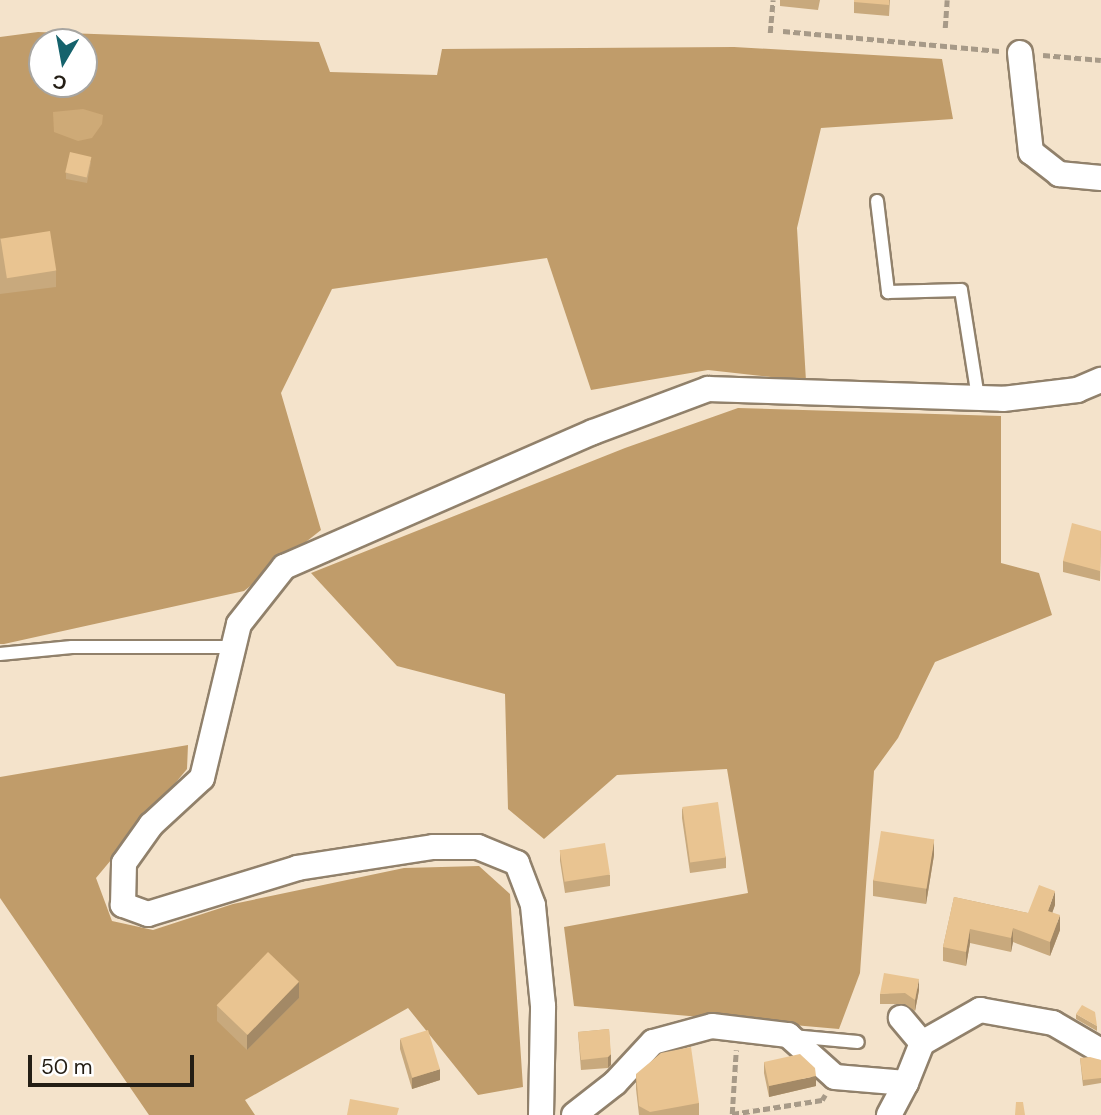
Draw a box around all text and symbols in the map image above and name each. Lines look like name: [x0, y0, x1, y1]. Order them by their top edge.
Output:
north arrow: [28, 28, 98, 98]
text: С: [51, 69, 69, 96]
scale bar: [32, 1042, 198, 1086]
text: 50 m: [41, 1053, 92, 1081]

